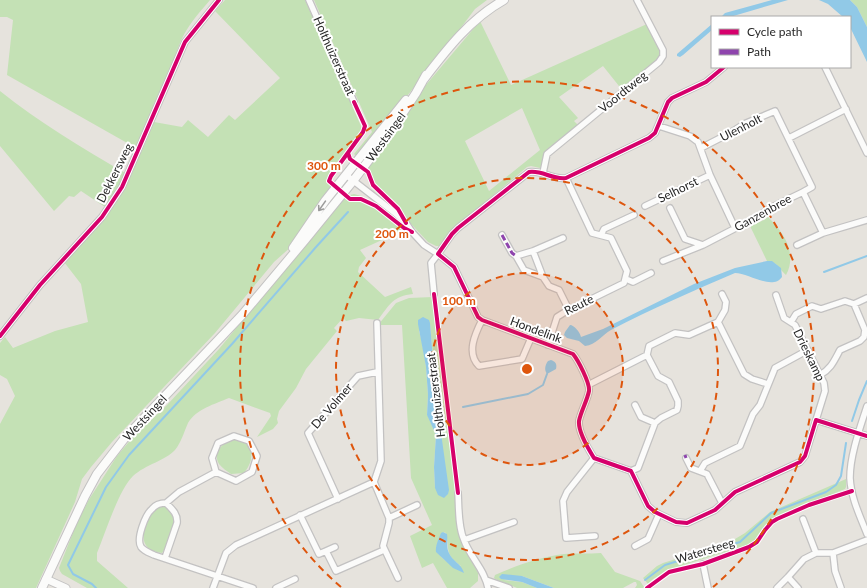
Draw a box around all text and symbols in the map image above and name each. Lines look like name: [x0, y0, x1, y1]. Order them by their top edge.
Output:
street label: Holthuizerstraat: [310, 14, 359, 98]
legend: [711, 16, 851, 68]
text: Cycle path: [747, 24, 802, 39]
text: Path: [747, 44, 771, 59]
street label: Voordtweg: [595, 68, 650, 116]
street label: Westsingel: [363, 109, 409, 164]
street label: Ulenholt: [717, 110, 765, 145]
street label: Dekkersweg: [93, 140, 136, 205]
text: 300 m: [307, 158, 341, 173]
street label: Selhorst: [655, 173, 701, 206]
street label: Ganzenbree: [731, 191, 794, 234]
one-way arrow: [318, 200, 326, 211]
text: 200 m: [375, 226, 409, 241]
street label: Reute: [562, 291, 596, 318]
text: 100 m: [442, 293, 476, 308]
street label: Hondelink: [508, 313, 565, 346]
street label: Drieskamp: [790, 326, 829, 384]
street label: Holthuizerstraat: [423, 351, 448, 438]
centre of rings: [520, 362, 534, 376]
street label: De Volmer: [308, 379, 356, 432]
street label: Westsingel: [119, 391, 170, 444]
street label: Watersteeg: [674, 534, 736, 567]

